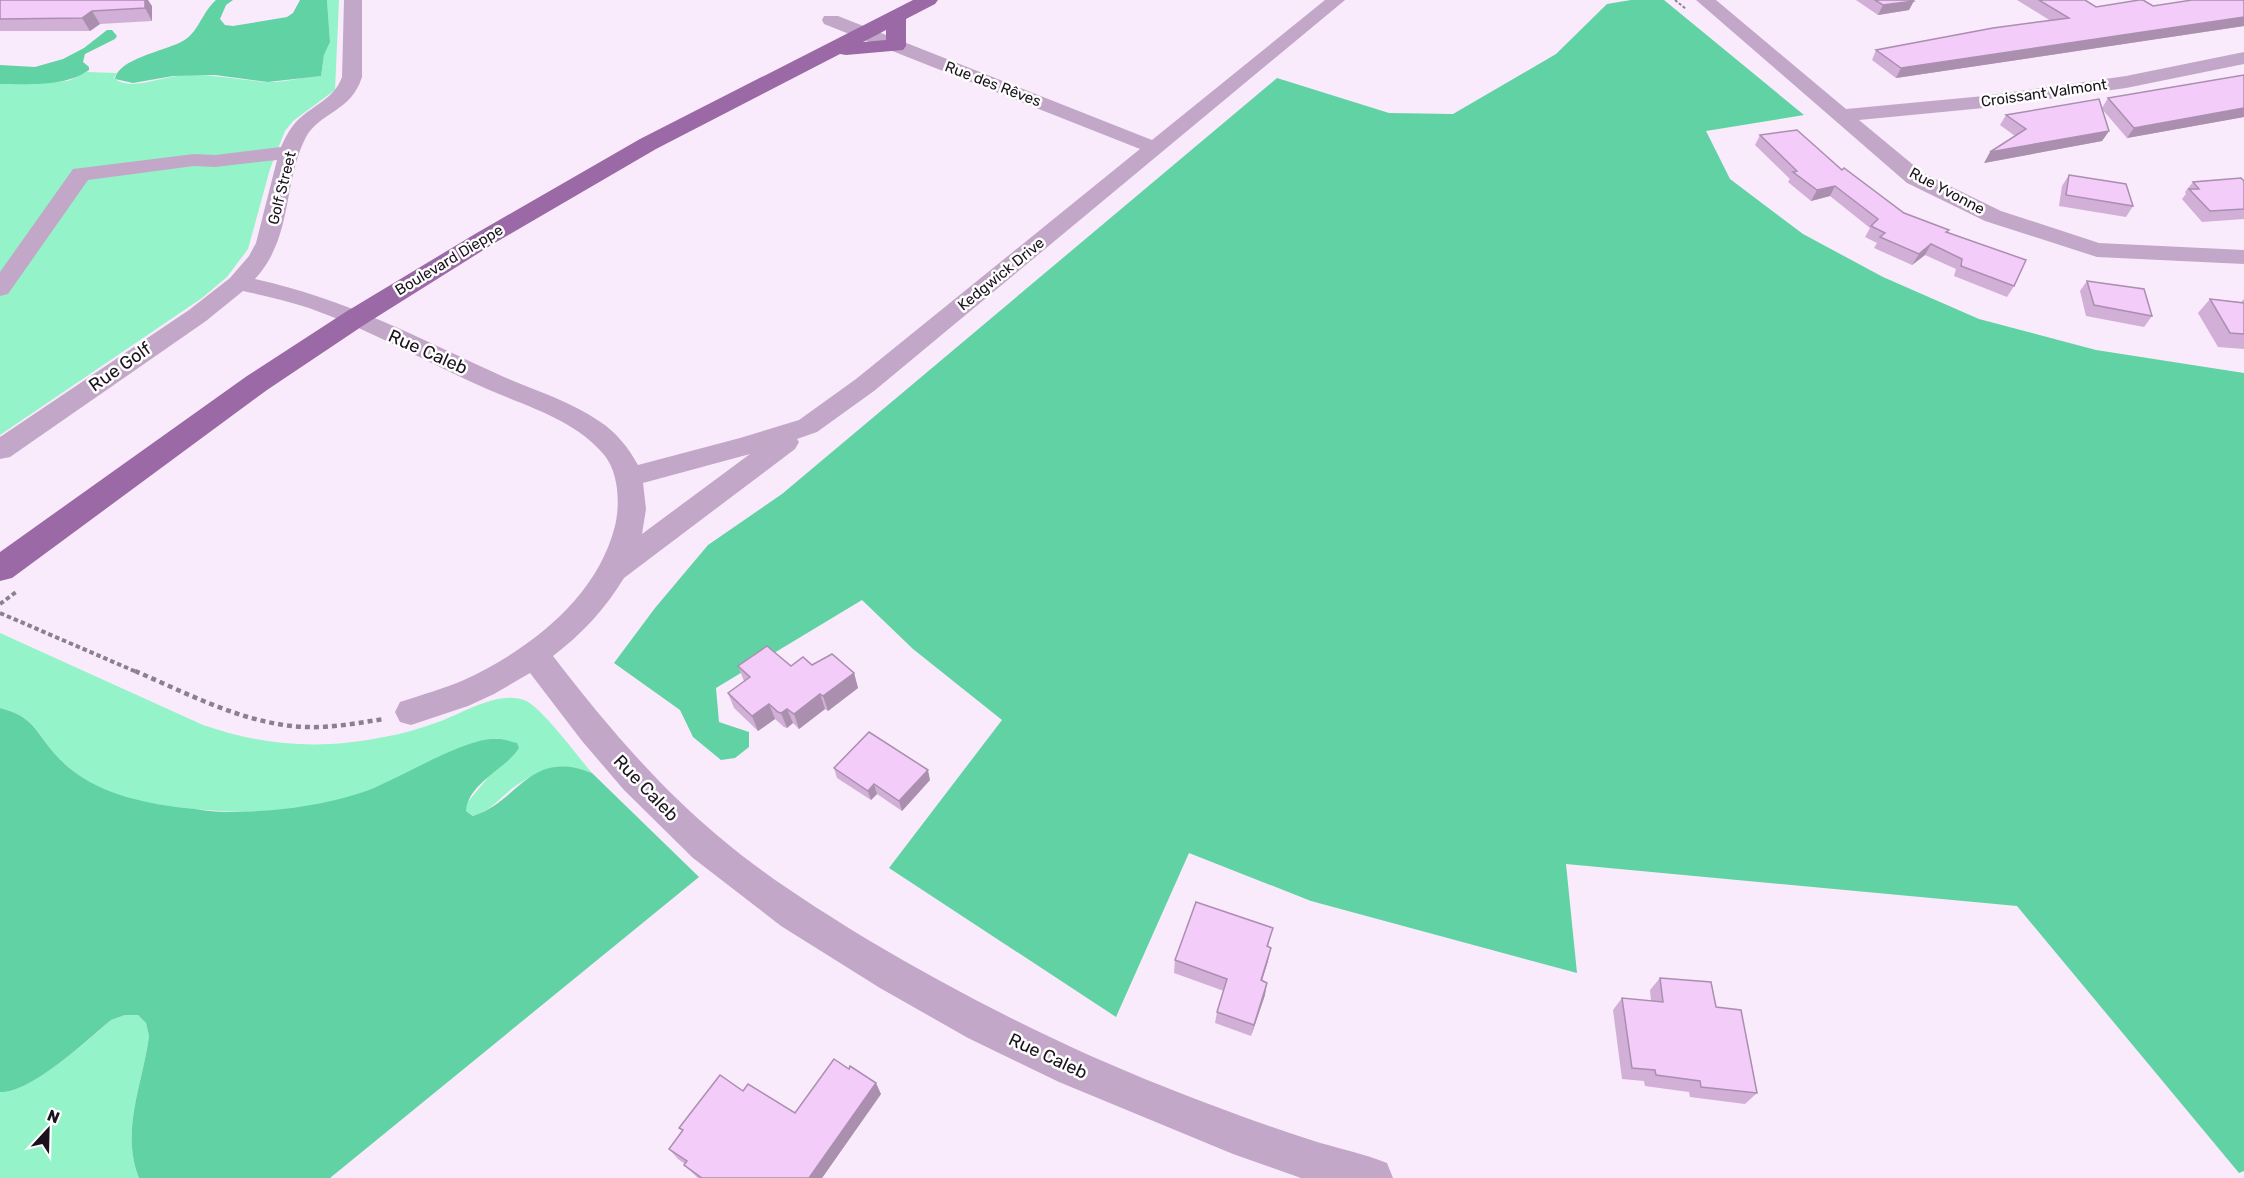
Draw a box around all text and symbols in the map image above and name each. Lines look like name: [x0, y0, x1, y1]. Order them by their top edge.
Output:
street label: Rue des Rêves: [942, 57, 1044, 111]
street label: Croissant Valmont: [1980, 75, 2108, 111]
street label: Golf Street: [264, 149, 300, 227]
street label: Rue Yvonne: [1906, 164, 1988, 218]
street label: Boulevard Dieppe: [392, 221, 506, 299]
street label: Kedgwick Drive: [954, 234, 1048, 314]
street label: Rue Caleb: [385, 325, 471, 379]
street label: Rue Golf: [85, 338, 155, 396]
street label: Rue Caleb: [609, 750, 683, 826]
street label: Rue Caleb: [1005, 1028, 1091, 1084]
north arrow: [18, 1100, 78, 1160]
text: N: [45, 1106, 62, 1128]

